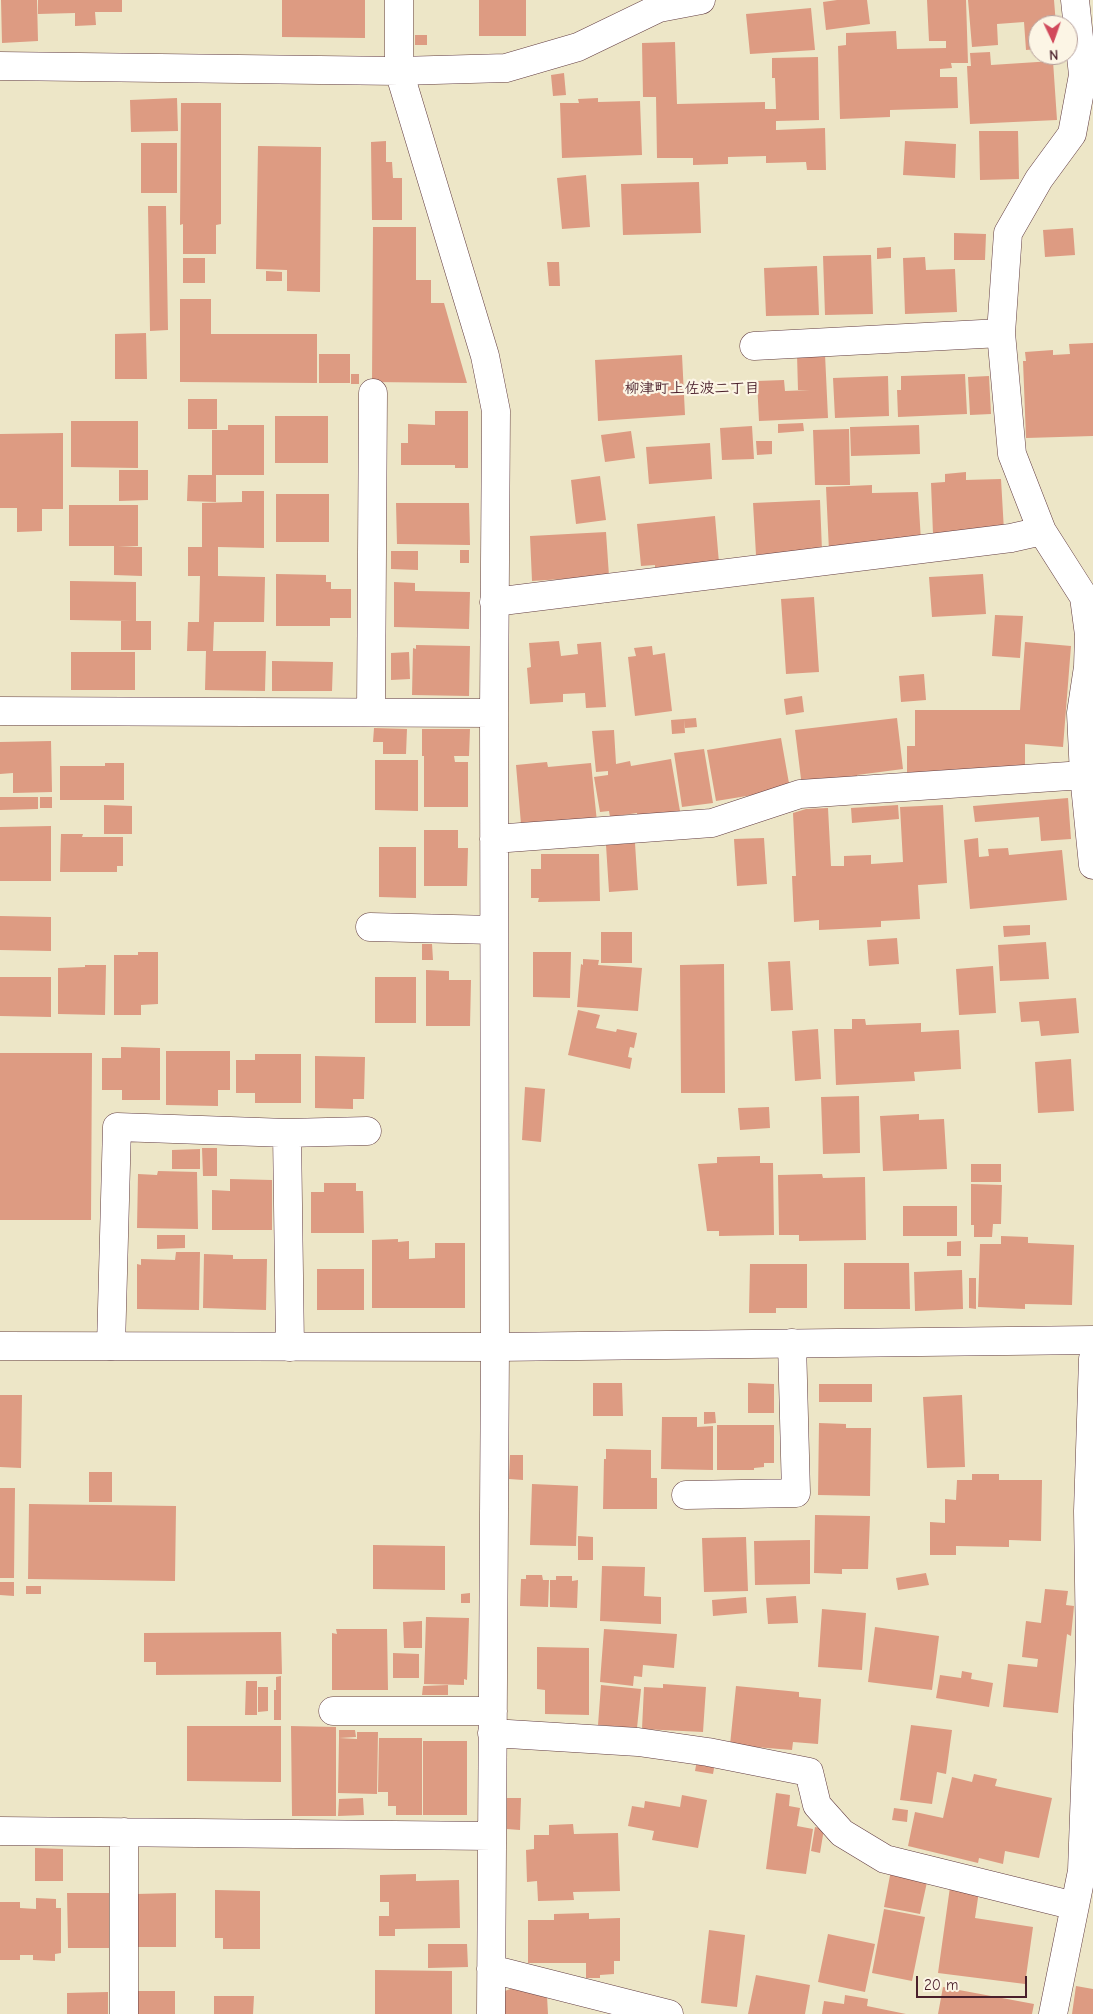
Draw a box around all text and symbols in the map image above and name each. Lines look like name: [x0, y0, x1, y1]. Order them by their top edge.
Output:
north arrow: [1028, 15, 1078, 65]
text: N: [1049, 46, 1059, 63]
district label: 柳津町上佐波二丁目: [625, 380, 759, 398]
scale bar: [918, 1966, 1029, 1998]
text: 20 m: [924, 1976, 958, 1994]

